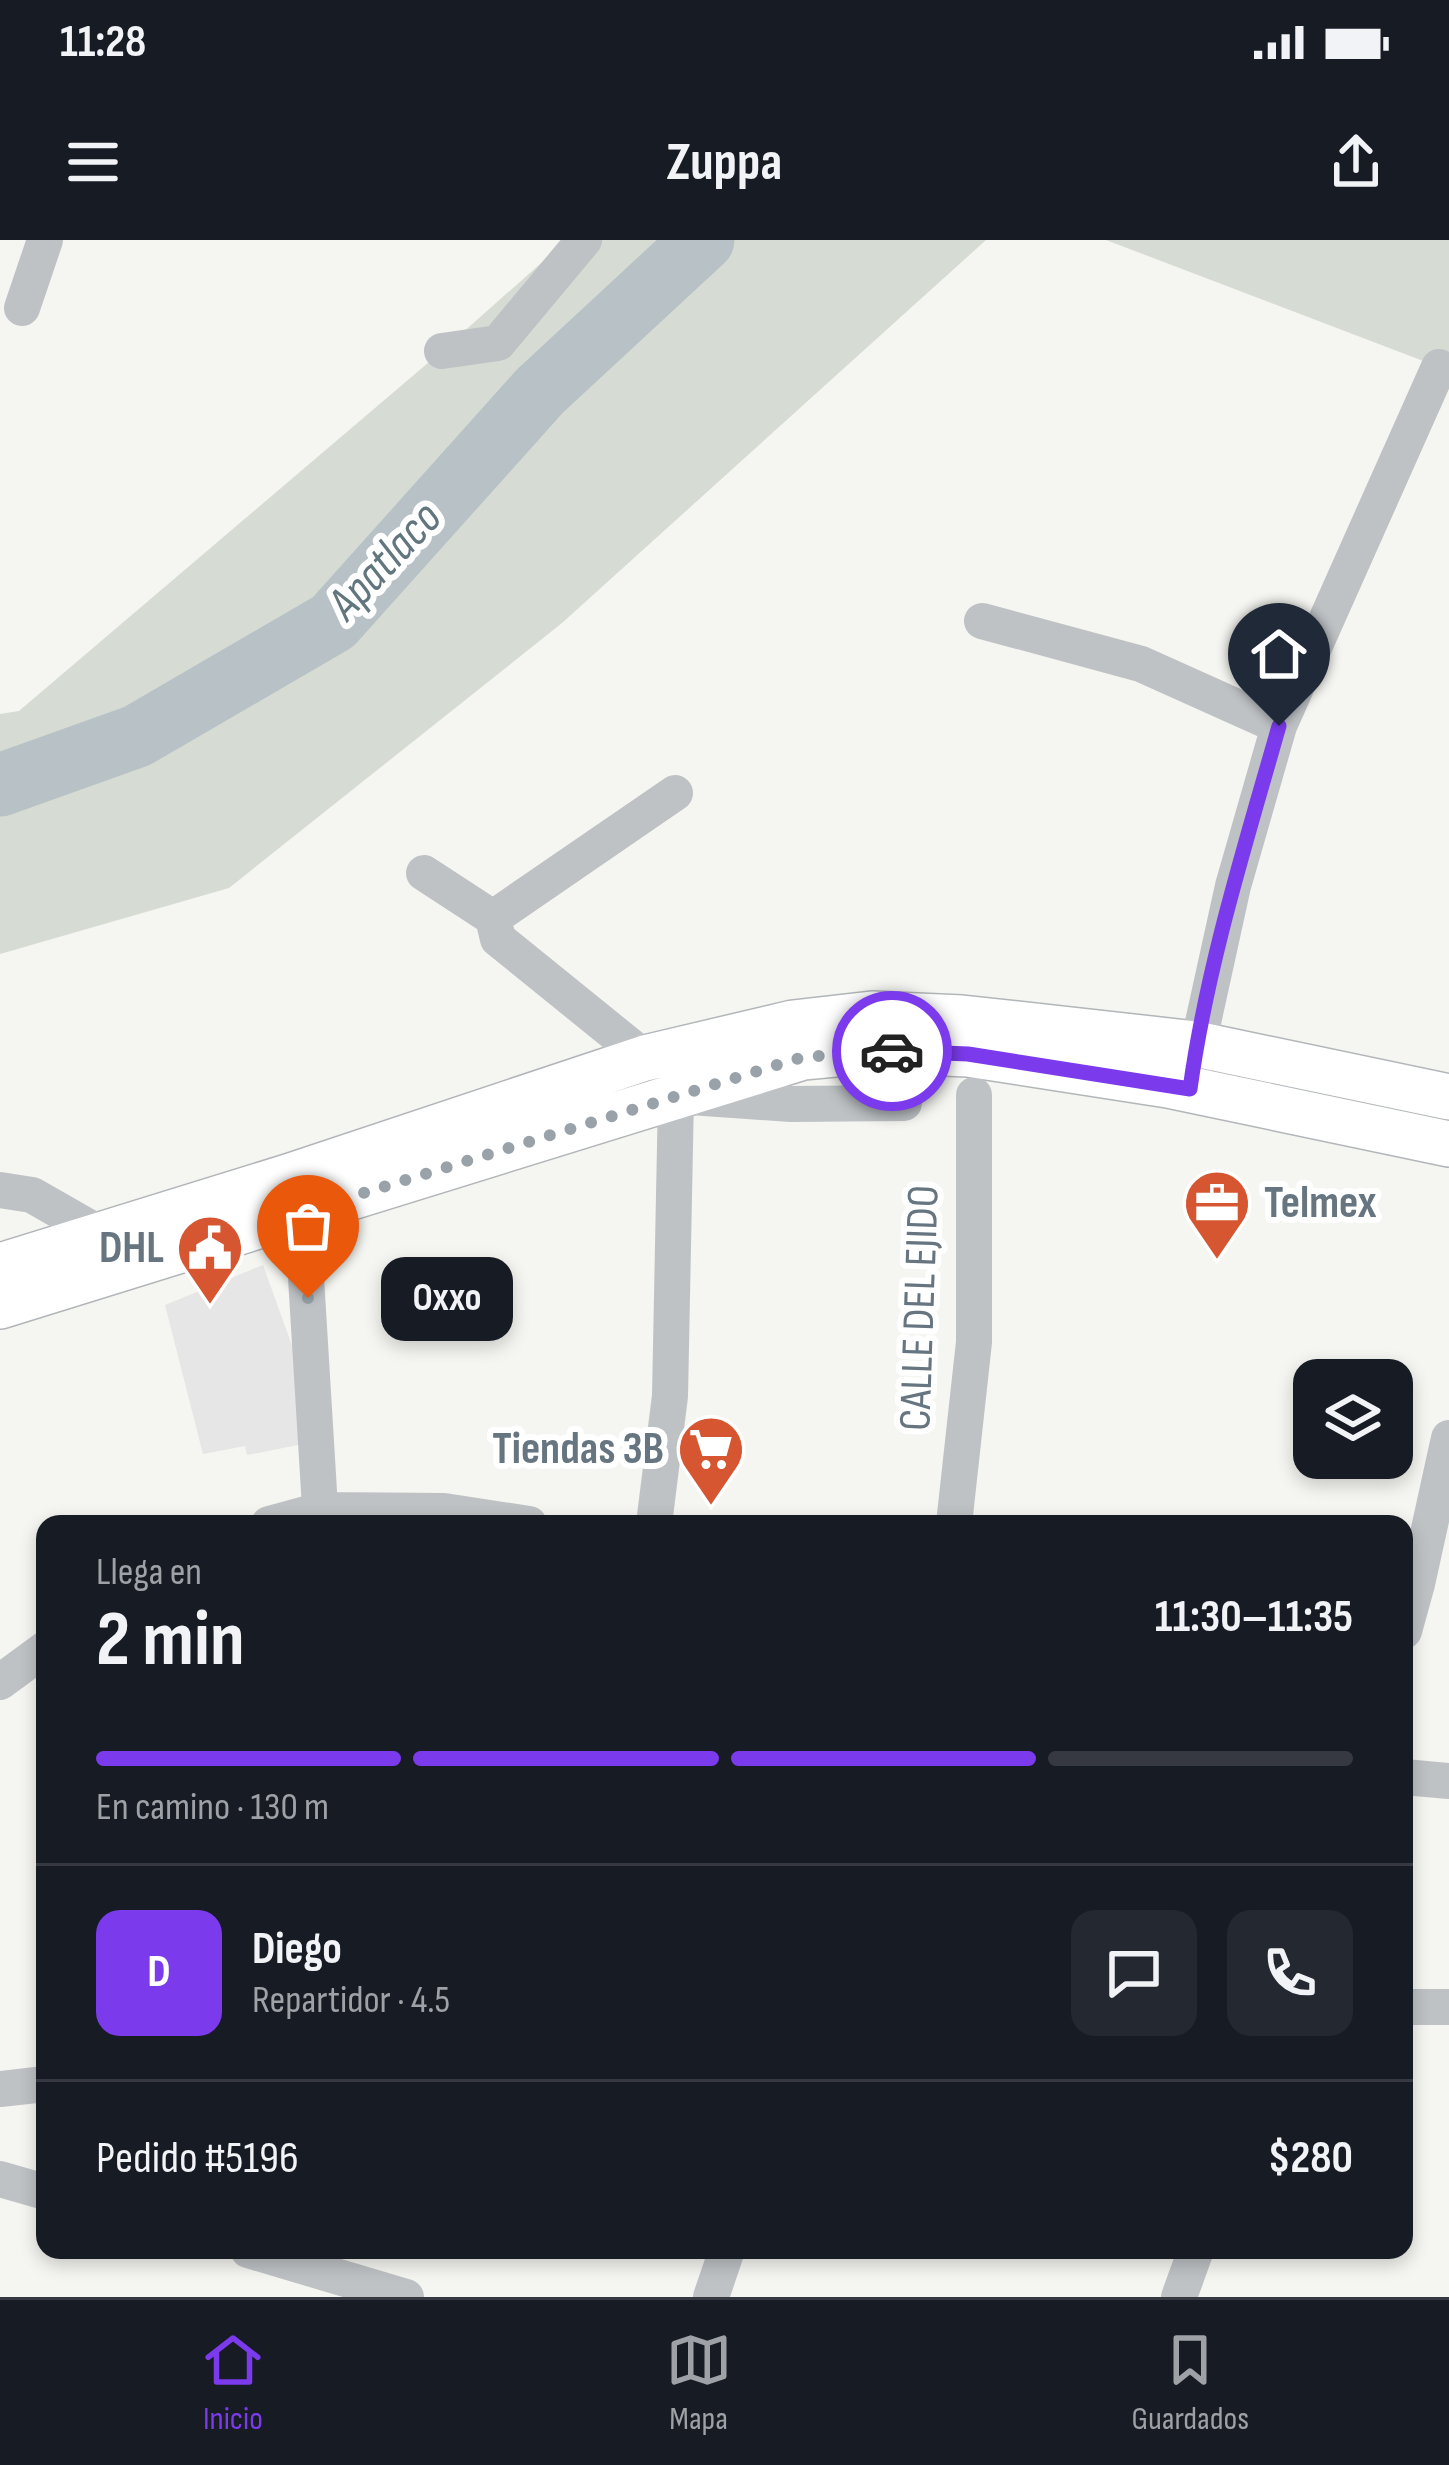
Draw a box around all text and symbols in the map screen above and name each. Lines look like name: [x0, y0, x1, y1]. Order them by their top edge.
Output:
text: 11:28: [60, 15, 146, 70]
icon: menu: [60, 129, 126, 195]
icon: share: [1323, 129, 1389, 195]
text: Zuppa: [667, 130, 782, 195]
water label: Apatlaco: [315, 490, 454, 633]
pin: [1228, 603, 1330, 726]
icon: home: [1246, 621, 1312, 687]
courier: [832, 991, 952, 1111]
icon: car: [859, 1018, 925, 1084]
office icon: Telmex: [1182, 1168, 1252, 1262]
pin: [257, 1175, 359, 1298]
place label: Telmex: [1264, 1176, 1377, 1231]
street label: CALLE DEL EJIDO: [888, 1184, 952, 1432]
icon: bag: [275, 1193, 341, 1259]
public building icon: DHL: [175, 1213, 245, 1307]
place label: DHL: [99, 1221, 164, 1276]
callout: Oxxo: [380, 1256, 512, 1340]
text: Oxxo: [412, 1275, 482, 1322]
map controls: [1293, 1359, 1413, 1479]
button: layers: [1293, 1359, 1413, 1479]
supermarket icon: Tiendas 3B: [676, 1414, 746, 1508]
place label: Tiendas 3B: [492, 1422, 664, 1477]
text: Llega en: [96, 1549, 202, 1596]
text: 11:30–11:35: [1155, 1590, 1353, 1645]
text: 2 min: [96, 1594, 245, 1687]
text: En camino · 130 m: [96, 1784, 329, 1831]
button: chat: [1071, 1910, 1197, 2036]
button: phone: [1227, 1910, 1353, 2036]
text: Diego: [252, 1922, 342, 1977]
text: D: [147, 1945, 171, 2000]
text: Repartidor · 4.5: [252, 1977, 450, 2024]
text: Pedido #5196: [96, 2131, 299, 2186]
text: $280: [1268, 2131, 1353, 2186]
tab: Inicio: [200, 2327, 266, 2439]
tab: Mapa: [666, 2327, 732, 2439]
tab: Guardados: [1131, 2327, 1249, 2439]

